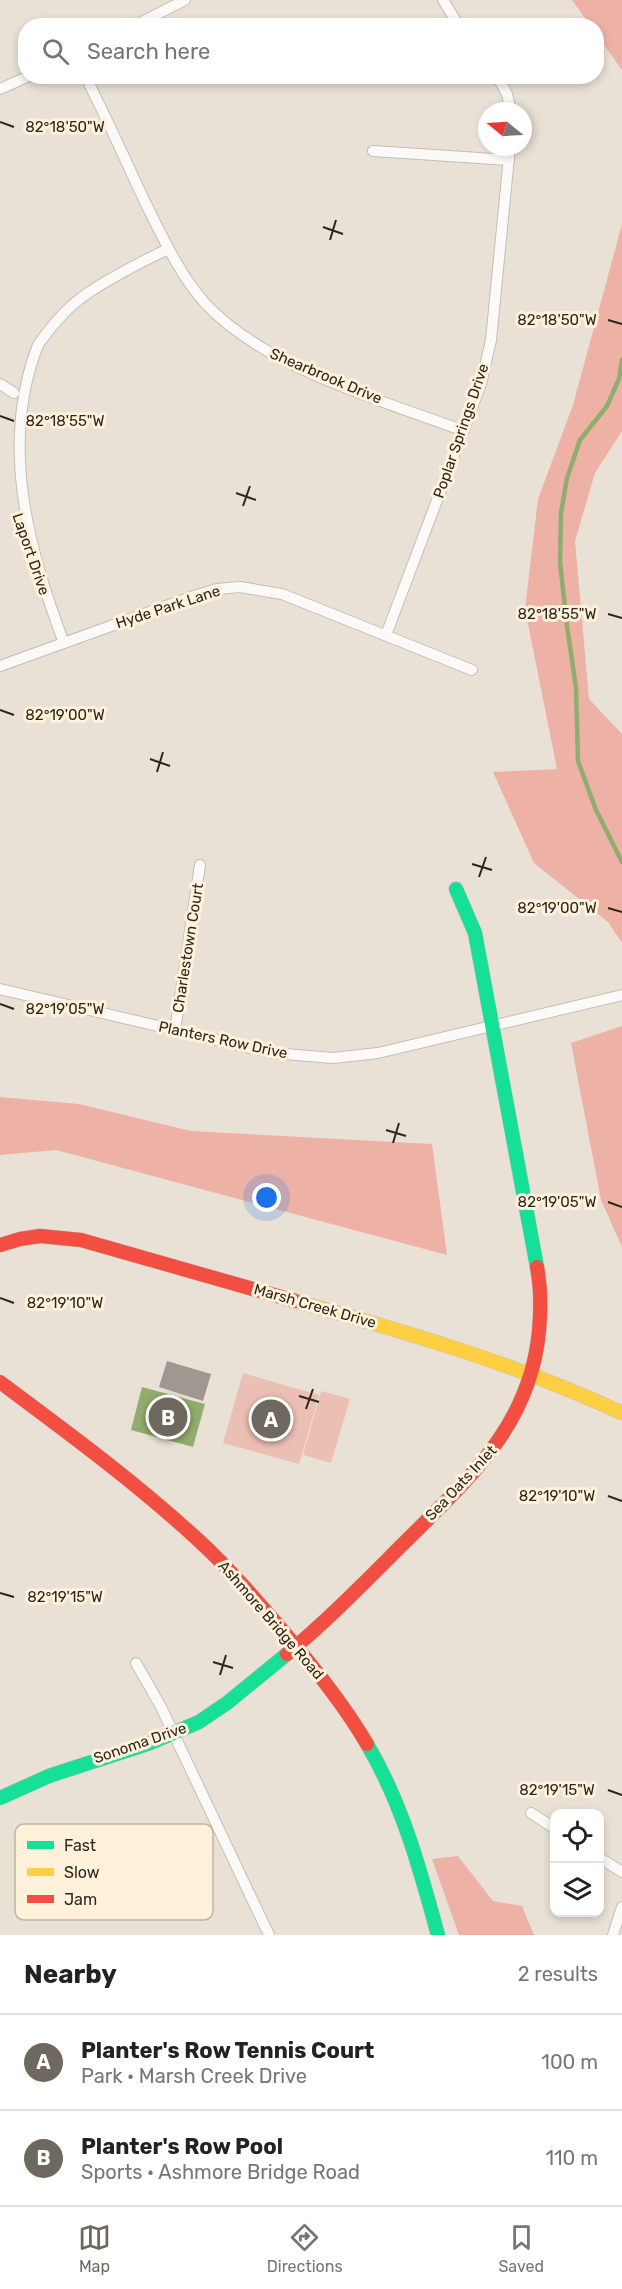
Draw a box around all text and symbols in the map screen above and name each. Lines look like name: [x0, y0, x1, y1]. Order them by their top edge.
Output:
search box: [18, 18, 604, 84]
icon: search: [39, 35, 72, 68]
text: Search here: [87, 38, 210, 65]
north arrow: [478, 102, 532, 156]
text: 82°18'50"W: [25, 118, 105, 136]
text: 82°18'50"W: [517, 311, 597, 329]
street label: Shearbrook Drive: [267, 344, 385, 408]
street label: Poplar Springs Drive: [430, 361, 492, 501]
text: 82°18'55"W: [26, 412, 104, 430]
street label: Laport Drive: [9, 511, 53, 597]
street label: Hyde Park Lane: [114, 582, 222, 632]
text: 82°18'55"W: [518, 605, 596, 623]
text: 82°19'00"W: [25, 706, 105, 724]
street label: Charlestown Court: [169, 882, 207, 1014]
text: 82°19'00"W: [517, 899, 597, 917]
text: 82°19'05"W: [26, 1000, 104, 1018]
street label: Planters Row Drive: [157, 1018, 289, 1062]
your location: [252, 1183, 281, 1212]
text: 82°19'05"W: [518, 1193, 596, 1211]
street label: Marsh Creek Drive: [252, 1280, 378, 1332]
text: 82°19'10"W: [27, 1294, 103, 1312]
pin: B: [148, 1394, 188, 1440]
pin: A: [252, 1396, 290, 1442]
street label: Sea Oats Inlet: [422, 1442, 501, 1524]
text: 82°19'10"W: [519, 1487, 595, 1505]
street label: Ashmore Bridge Road: [215, 1557, 327, 1683]
text: 82°19'15"W: [27, 1588, 103, 1606]
street label: Sonoma Drive: [91, 1719, 189, 1767]
text: 82°19'15"W: [519, 1781, 595, 1799]
map controls: [550, 1809, 604, 1917]
button: locate: [550, 1809, 604, 1863]
legend: [15, 1824, 213, 1920]
text: Fast: [64, 1836, 96, 1855]
text: Slow: [64, 1863, 100, 1882]
button: layers: [550, 1863, 604, 1917]
text: Jam: [64, 1890, 97, 1909]
text: Nearby: [24, 1959, 117, 1990]
text: 2 results: [518, 1962, 598, 1986]
text: Planter's Row Tennis Court: [81, 2037, 374, 2064]
text: A: [36, 2050, 51, 2074]
text: 100 m: [541, 2050, 598, 2074]
text: Park · Marsh Creek Drive: [81, 2064, 307, 2088]
text: Planter's Row Pool: [81, 2133, 283, 2160]
text: B: [36, 2146, 51, 2170]
text: 110 m: [546, 2146, 598, 2170]
text: Sports · Ashmore Bridge Road: [81, 2160, 360, 2184]
tab: Map: [78, 2221, 111, 2276]
tab: Directions: [267, 2221, 343, 2276]
tab: Saved: [498, 2221, 544, 2276]

